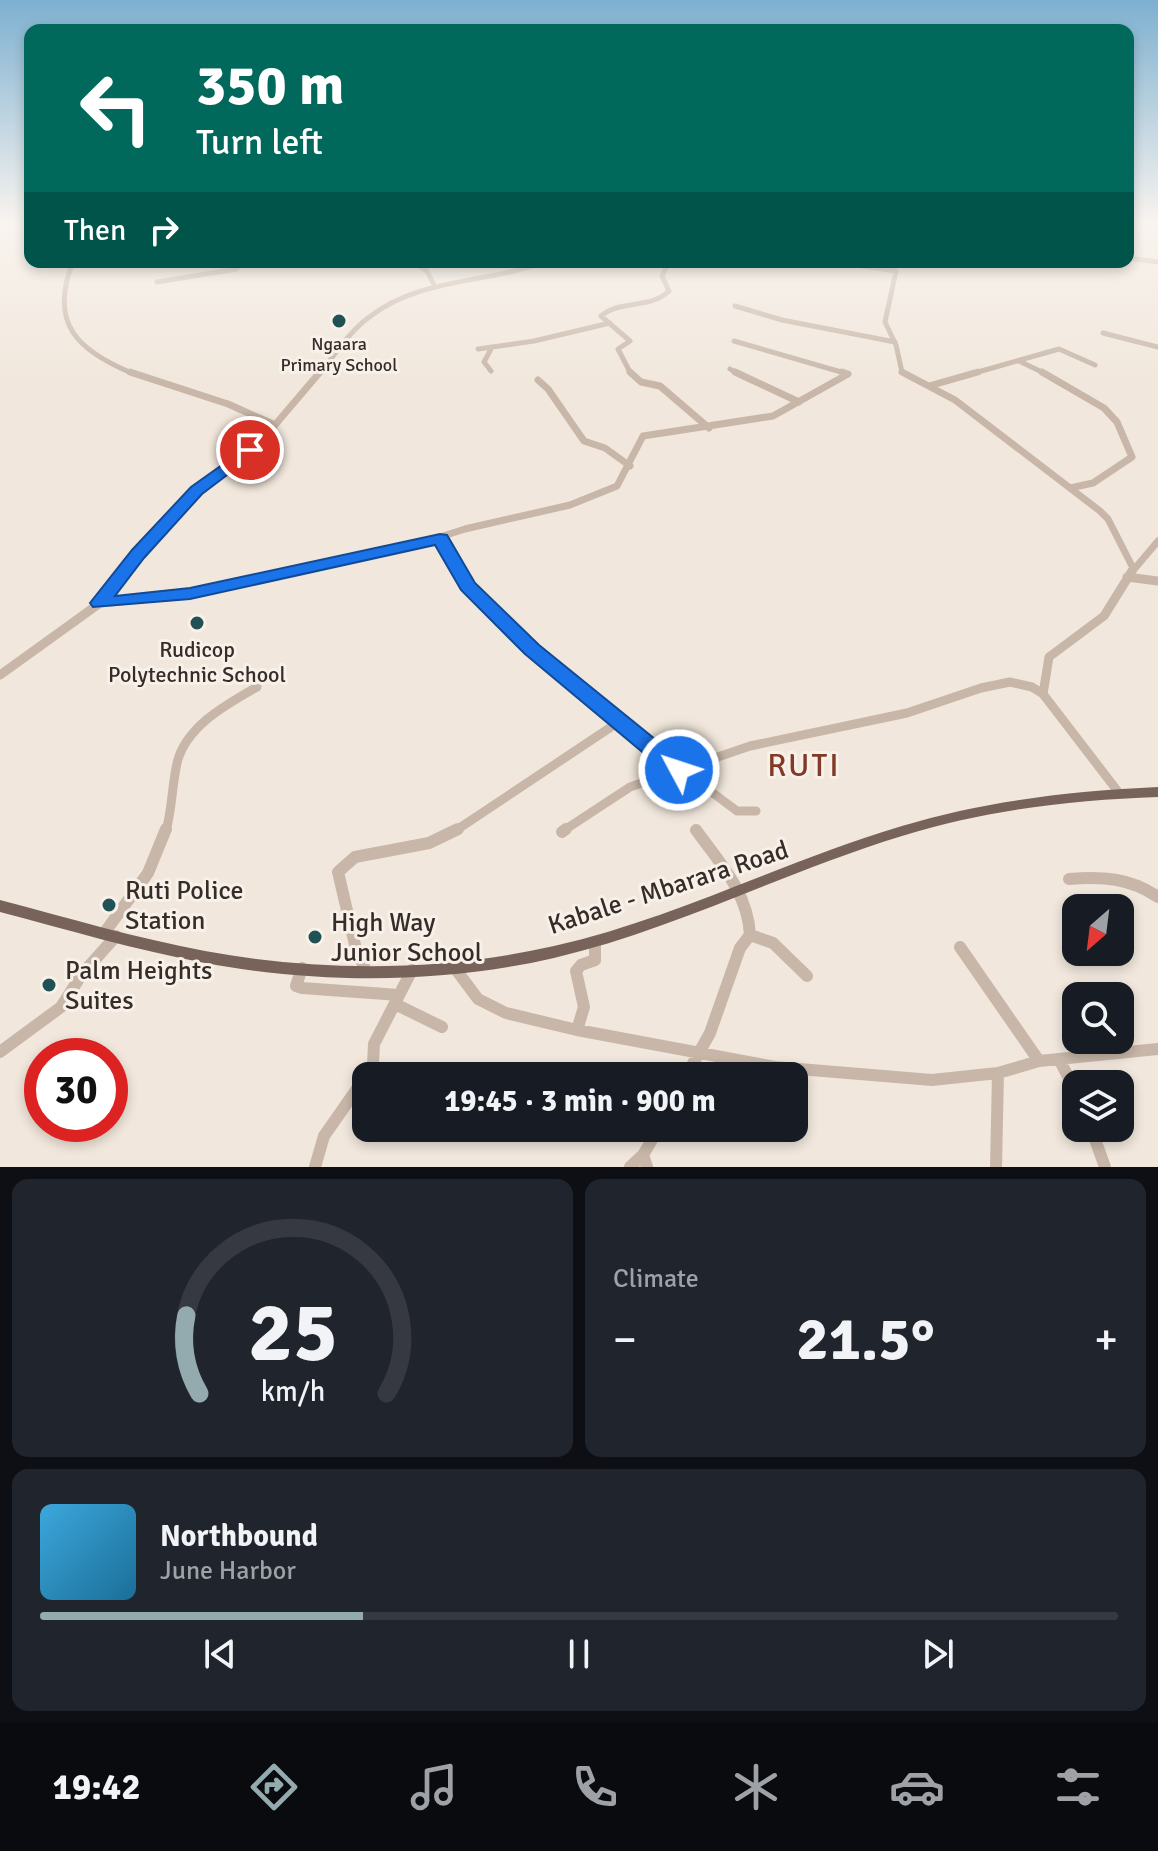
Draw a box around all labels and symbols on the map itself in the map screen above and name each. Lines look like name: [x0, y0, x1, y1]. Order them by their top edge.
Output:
marker: Ngaara Primary School: [330, 312, 348, 330]
place label: Ngaara Primary School: [281, 333, 397, 376]
pin: [216, 416, 284, 484]
marker: Rudicop Polytechnic School: [188, 614, 206, 632]
place label: Rudicop Polytechnic School: [108, 636, 286, 688]
position arrow: [637, 728, 721, 812]
district label: RUTI: [767, 746, 841, 785]
street label: Kabale - Mbarara Road: [544, 834, 793, 942]
place label: Ruti Police Station: [125, 875, 244, 937]
north arrow: [1062, 894, 1134, 966]
marker: Ruti Police Station: [100, 896, 118, 914]
place label: High Way Junior School: [331, 907, 482, 969]
marker: High Way Junior School: [306, 928, 324, 946]
place label: Palm Heights Suites: [65, 955, 212, 1017]
marker: Palm Heights Suites: [40, 976, 58, 994]
speed limit sign: 30: [24, 1038, 128, 1142]

